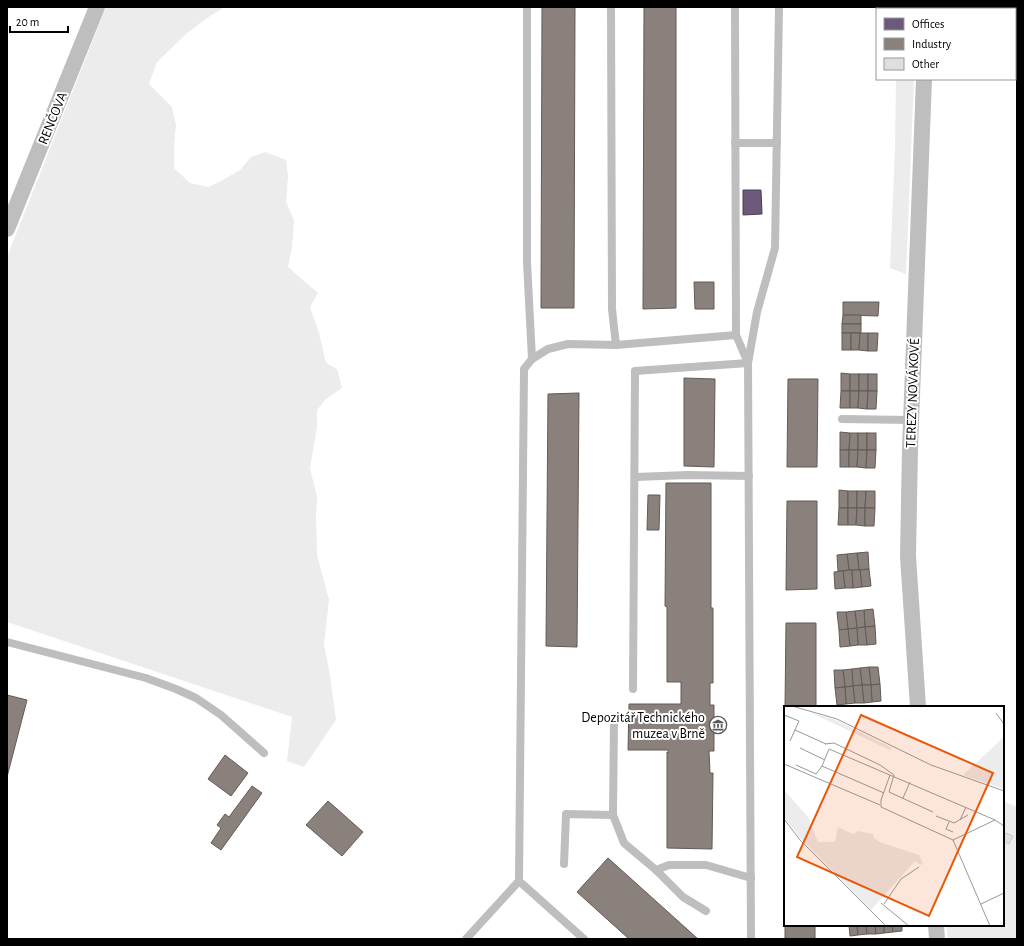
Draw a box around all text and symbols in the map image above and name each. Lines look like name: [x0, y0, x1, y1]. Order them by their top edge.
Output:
scale bar: [10, 8, 68, 34]
legend: [876, 8, 1016, 80]
text: 20 m: [16, 16, 39, 28]
text: Offices: [912, 18, 945, 30]
text: Industry: [912, 38, 951, 51]
text: Other: [912, 58, 939, 70]
street label: RENČOVA: [34, 89, 70, 147]
street label: TEREZY NOVÁKOVÉ: [901, 338, 922, 448]
inset map: [784, 706, 1004, 926]
place label: Depozitář Technického muzea v Brně: [581, 711, 705, 741]
museum icon: Depozitář Technického muzea v Brně: [708, 715, 728, 735]

